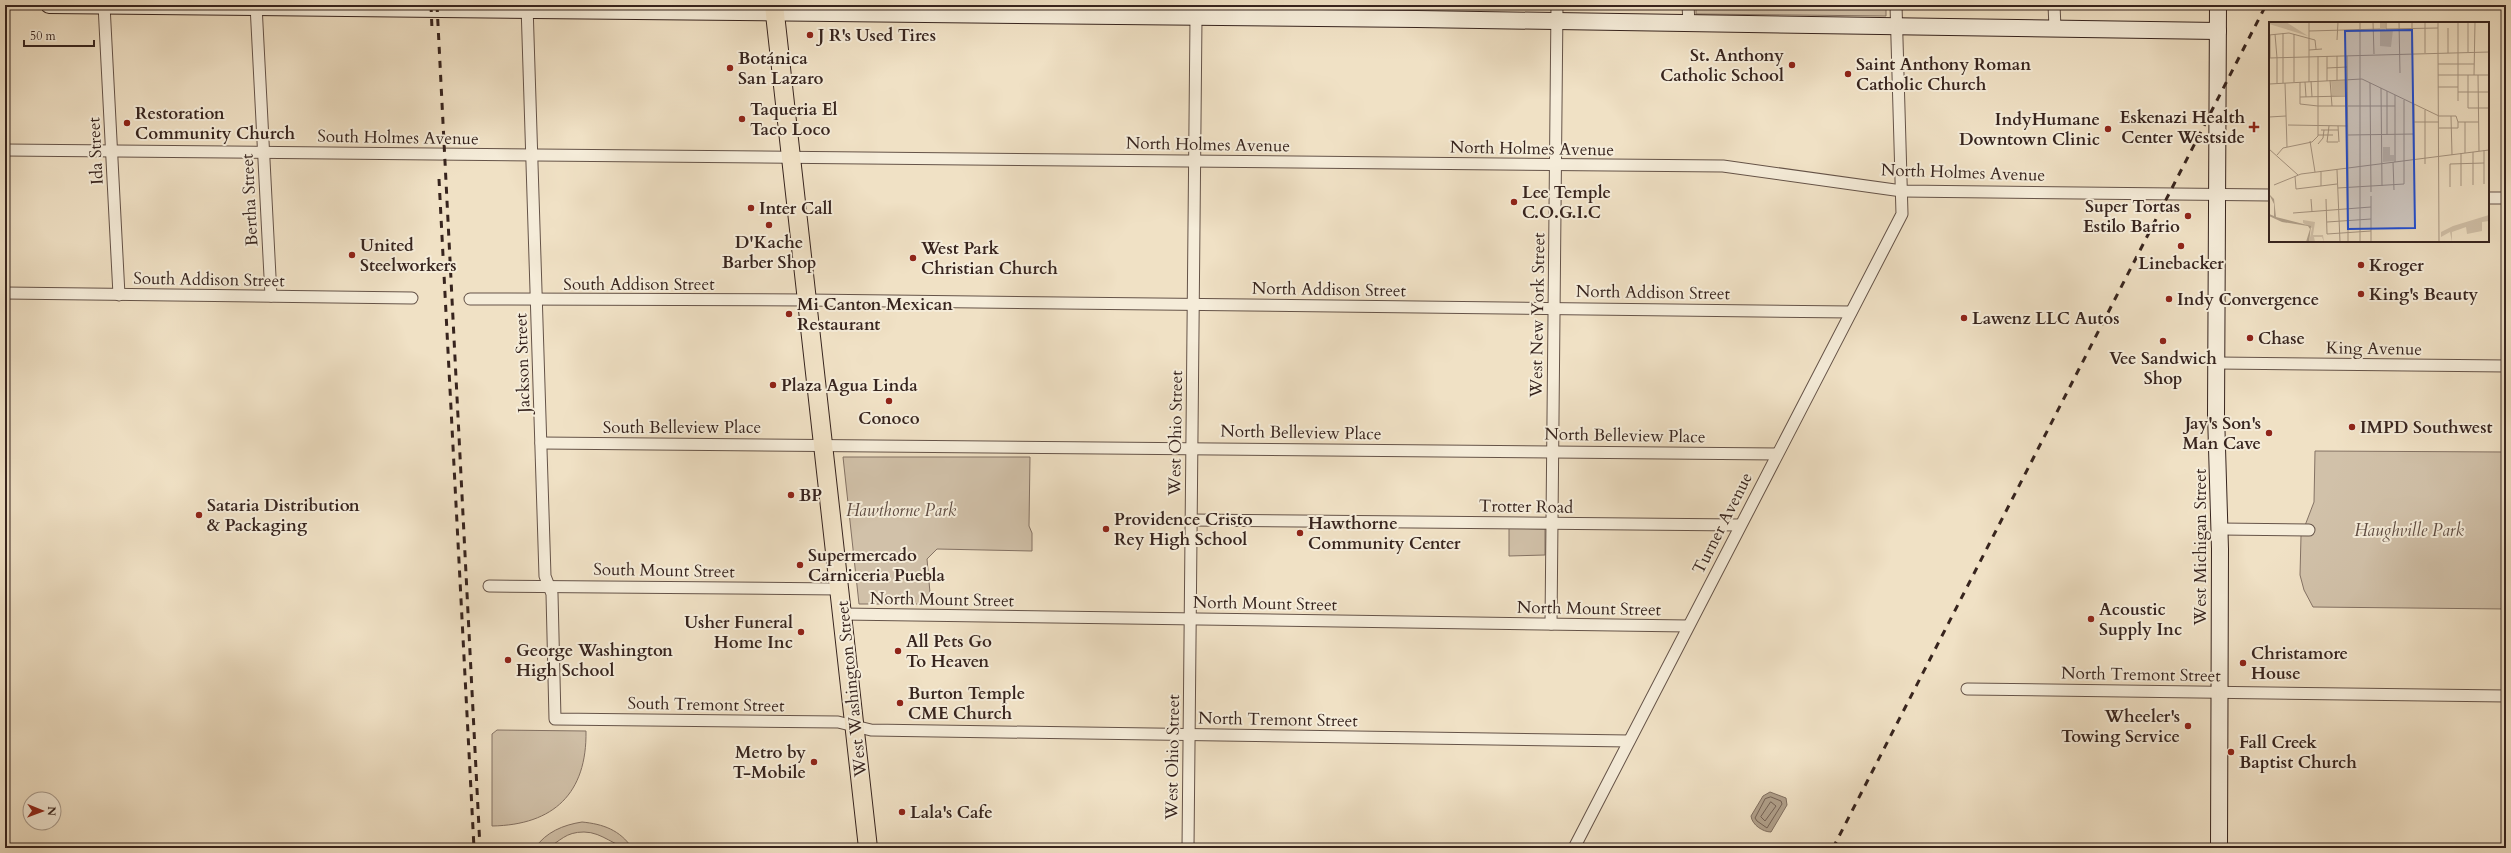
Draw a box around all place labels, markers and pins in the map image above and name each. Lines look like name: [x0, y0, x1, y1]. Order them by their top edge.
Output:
place label: J R's Used Tires: [815, 24, 936, 47]
marker: J R's Used Tires: [805, 30, 815, 40]
place label: St. Anthony Catholic School: [1660, 44, 1784, 87]
place label: Botánica San Lazaro: [738, 47, 824, 90]
place label: Saint Anthony Roman Catholic Church: [1856, 53, 2031, 96]
marker: St. Anthony Catholic School: [1787, 60, 1797, 70]
marker: Botánica San Lazaro: [725, 63, 735, 73]
marker: Saint Anthony Roman Catholic Church: [1843, 69, 1853, 79]
place label: Taqueria El Taco Loco: [750, 98, 838, 141]
place label: Restoration Community Church: [135, 102, 295, 145]
place label: Eskenazi Health Center Westside: [2120, 106, 2245, 149]
place label: IndyHumane Downtown Clinic: [1959, 108, 2100, 151]
marker: Taqueria El Taco Loco: [737, 114, 747, 124]
marker: Restoration Community Church: [122, 118, 132, 128]
marker: Eskenazi Health Center Westside: [2248, 121, 2260, 133]
marker: IndyHumane Downtown Clinic: [2103, 124, 2113, 134]
place label: Lee Temple C.O.G.I.C: [1522, 181, 1611, 224]
place label: Super Tortas Estilo Barrio: [2083, 195, 2180, 238]
place label: Inter Call: [759, 197, 833, 220]
marker: Lee Temple C.O.G.I.C: [1509, 197, 1519, 207]
marker: Inter Call: [746, 203, 756, 213]
marker: Super Tortas Estilo Barrio: [2183, 211, 2193, 221]
marker: D'Kache Barber Shop: [764, 220, 774, 230]
place label: D'Kache Barber Shop: [722, 231, 816, 274]
place label: United Steelworkers: [360, 234, 457, 277]
place label: West Park Christian Church: [920, 237, 1058, 280]
marker: Linebacker: [2176, 241, 2186, 251]
marker: United Steelworkers: [347, 250, 357, 260]
place label: Linebacker: [2138, 252, 2224, 275]
marker: West Park Christian Church: [908, 253, 918, 263]
place label: Kroger: [2369, 254, 2424, 277]
marker: Kroger: [2356, 260, 2366, 270]
place label: King's Beauty: [2369, 283, 2479, 306]
place label: Indy Convergence: [2177, 288, 2319, 311]
marker: King's Beauty: [2356, 289, 2366, 299]
place label: Mi Canton Mexican Restaurant: [797, 293, 953, 336]
marker: Indy Convergence: [2164, 294, 2174, 304]
place label: Lawenz LLC Autos: [1972, 307, 2120, 330]
marker: Mi Canton Mexican Restaurant: [784, 309, 794, 319]
marker: Lawenz LLC Autos: [1959, 313, 1969, 323]
place label: Chase: [2258, 327, 2305, 350]
marker: Chase: [2245, 333, 2255, 343]
marker: Vee Sandwich Shop: [2158, 336, 2168, 346]
place label: Vee Sandwich Shop: [2109, 347, 2217, 390]
place label: Plaza Agua Linda: [781, 374, 918, 397]
marker: Plaza Agua Linda: [768, 380, 778, 390]
marker: Conoco: [884, 396, 894, 406]
place label: Conoco: [858, 407, 920, 430]
place label: Jay's Son's Man Cave: [2182, 412, 2261, 455]
place label: IMPD Southwest: [2360, 416, 2493, 439]
marker: IMPD Southwest: [2347, 422, 2357, 432]
marker: Jay's Son's Man Cave: [2264, 428, 2274, 438]
place label: BP: [799, 484, 822, 507]
marker: BP: [786, 490, 796, 500]
place label: Sataria Distribution & Packaging: [207, 494, 360, 537]
place label: Providence Cristo Rey High School: [1114, 508, 1253, 551]
marker: Sataria Distribution & Packaging: [194, 510, 204, 520]
place label: Hawthorne Community Center: [1308, 512, 1461, 555]
marker: Providence Cristo Rey High School: [1101, 524, 1111, 534]
marker: Hawthorne Community Center: [1295, 528, 1305, 538]
place label: Supermercado Carniceria Puebla: [808, 544, 946, 587]
marker: Supermercado Carniceria Puebla: [795, 560, 805, 570]
place label: Acoustic Supply Inc: [2099, 598, 2182, 641]
place label: Usher Funeral Home Inc: [684, 611, 793, 654]
marker: Acoustic Supply Inc: [2086, 614, 2096, 624]
marker: Usher Funeral Home Inc: [796, 627, 806, 637]
place label: All Pets Go To Heaven: [906, 630, 992, 673]
place label: George Washington High School: [516, 639, 673, 682]
place label: Christamore House: [2251, 642, 2348, 685]
marker: All Pets Go To Heaven: [893, 646, 903, 656]
marker: George Washington High School: [503, 655, 513, 665]
marker: Christamore House: [2238, 658, 2248, 668]
place label: Burton Temple CME Church: [908, 682, 1025, 725]
marker: Burton Temple CME Church: [895, 698, 905, 708]
place label: Wheeler's Towing Service: [2061, 705, 2180, 748]
marker: Wheeler's Towing Service: [2183, 721, 2193, 731]
place label: Fall Creek Baptist Church: [2239, 731, 2357, 774]
place label: Metro by T-Mobile: [733, 741, 806, 784]
marker: Fall Creek Baptist Church: [2226, 747, 2236, 757]
marker: Metro by T-Mobile: [809, 757, 819, 767]
place label: Lala's Cafe: [910, 801, 993, 824]
marker: Lala's Cafe: [897, 807, 907, 817]

